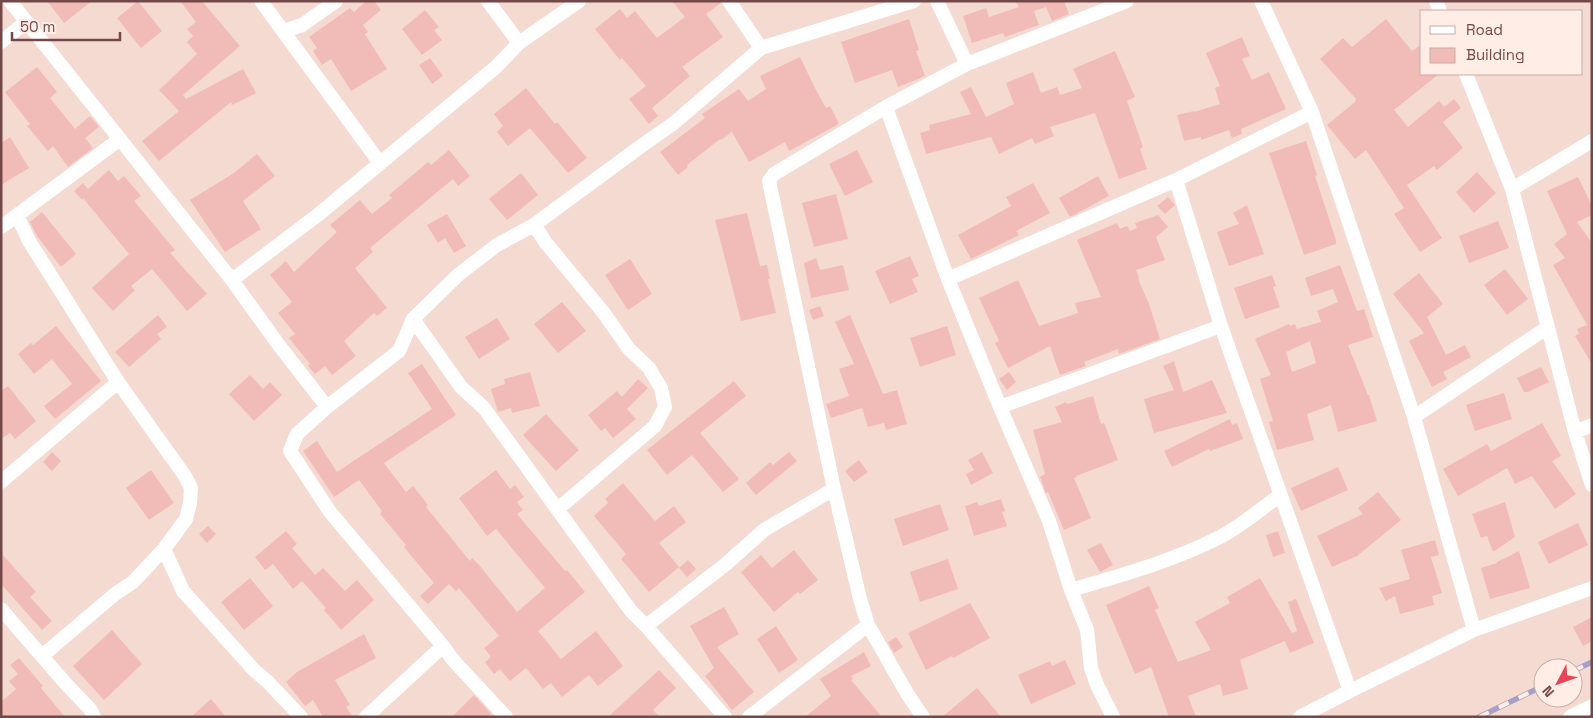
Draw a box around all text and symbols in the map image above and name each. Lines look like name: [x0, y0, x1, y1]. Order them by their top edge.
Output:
scale bar: [12, 10, 120, 42]
legend: [1420, 10, 1583, 75]
text: 50 m: [20, 17, 55, 36]
text: Road: [1466, 20, 1503, 39]
text: Building: [1466, 45, 1525, 64]
north arrow: [1533, 658, 1583, 708]
text: N: [1538, 682, 1558, 701]

